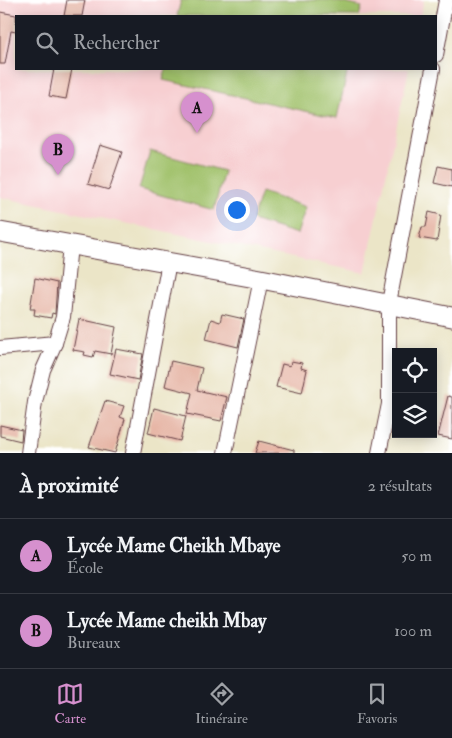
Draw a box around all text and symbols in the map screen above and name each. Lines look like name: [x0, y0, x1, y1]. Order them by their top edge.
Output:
search box: [15, 15, 437, 70]
icon: search: [33, 29, 61, 57]
text: Rechercher: [73, 31, 160, 55]
pin: A: [181, 92, 213, 133]
pin: B: [42, 134, 74, 175]
your location: [224, 197, 250, 223]
map controls: [392, 348, 437, 438]
button: locate: [392, 348, 437, 393]
button: layers: [392, 393, 437, 438]
text: À proximité: [20, 472, 118, 499]
text: 2 résultats: [368, 476, 432, 496]
text: Lycée Mame Cheikh Mbaye: [67, 534, 281, 558]
text: A: [31, 546, 41, 566]
text: 50 m: [401, 546, 432, 566]
text: École: [67, 558, 103, 578]
text: Lycée Mame cheikh Mbay: [67, 609, 266, 633]
text: B: [31, 621, 41, 641]
text: 100 m: [394, 621, 432, 641]
text: Bureaux: [67, 633, 120, 653]
tab: Carte: [55, 680, 86, 727]
tab: Itinéraire: [195, 680, 248, 727]
tab: Favoris: [357, 680, 397, 727]

